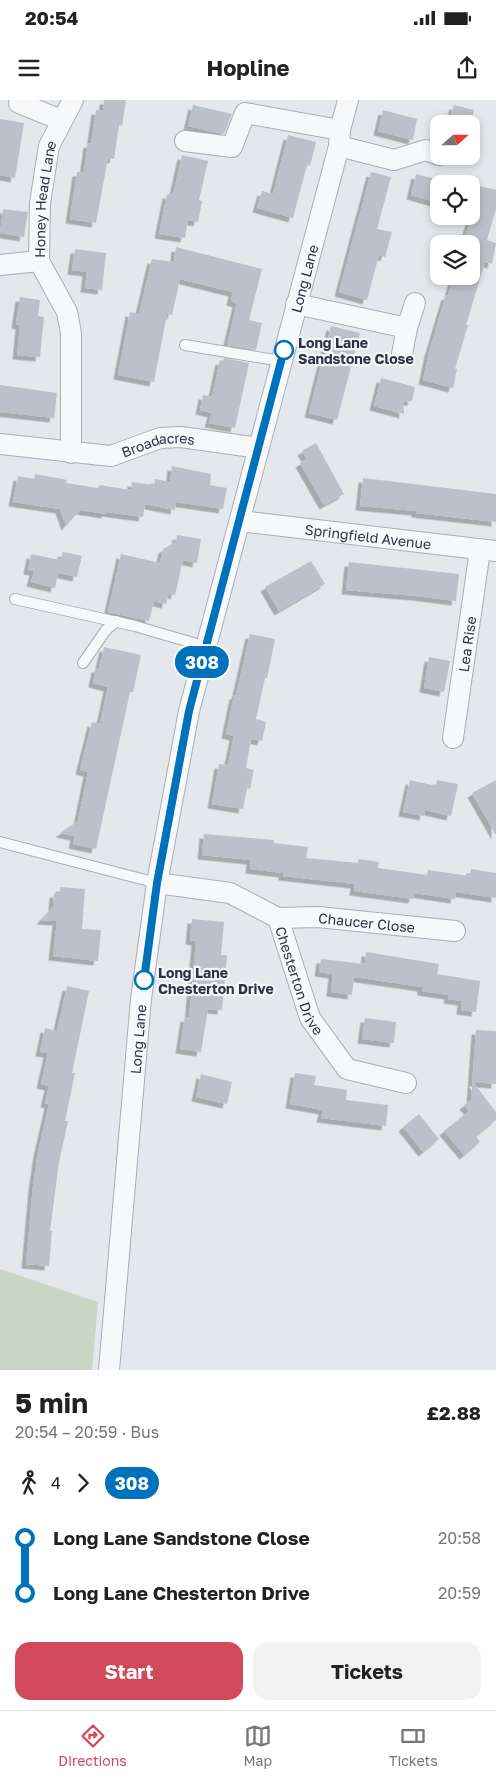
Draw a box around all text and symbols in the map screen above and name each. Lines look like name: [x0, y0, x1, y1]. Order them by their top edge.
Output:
text: 20:54: [25, 6, 79, 29]
icon: menu: [15, 54, 43, 82]
text: Hopline: [206, 54, 290, 81]
icon: share: [453, 54, 481, 82]
north arrow: [430, 115, 480, 165]
map controls: [430, 115, 480, 285]
street label: Honey Head Lane: [31, 137, 59, 258]
button: locate: [430, 175, 480, 225]
button: layers: [430, 235, 480, 285]
street label: Long Lane: [287, 243, 321, 314]
place label: Long Lane Sandstone Close: [298, 334, 414, 367]
marker: Long Lane Sandstone Close: [274, 340, 294, 360]
street label: Broadacres: [119, 428, 196, 460]
street label: Springfield Avenue: [304, 520, 432, 552]
street label: Lea Rise: [454, 615, 479, 673]
line badge: 308: [173, 646, 231, 678]
text: 308: [185, 651, 219, 673]
street label: Chaucer Close: [318, 909, 416, 935]
street label: Chesterton Drive: [273, 924, 328, 1038]
place label: Long Lane Chesterton Drive: [158, 964, 274, 997]
marker: Long Lane Chesterton Drive: [134, 970, 154, 990]
street label: Long Lane: [126, 1004, 149, 1075]
text: 5 min: [15, 1386, 88, 1419]
text: £2.88: [426, 1401, 481, 1424]
text: 20:54 – 20:59 · Bus: [15, 1422, 159, 1442]
icon: walk: [15, 1469, 43, 1497]
icon: forward: [69, 1469, 97, 1497]
text: 308: [115, 1472, 149, 1494]
text: 4: [51, 1473, 61, 1493]
text: Long Lane Sandstone Close: [53, 1526, 310, 1549]
text: 20:58: [438, 1528, 481, 1548]
text: Long Lane Chesterton Drive: [53, 1581, 310, 1604]
text: 20:59: [438, 1583, 481, 1603]
button: Start: [15, 1642, 243, 1700]
button: Tickets: [253, 1642, 481, 1700]
tab: Directions: [58, 1722, 127, 1769]
tab: Map: [243, 1722, 272, 1769]
tab: Tickets: [389, 1722, 438, 1769]

